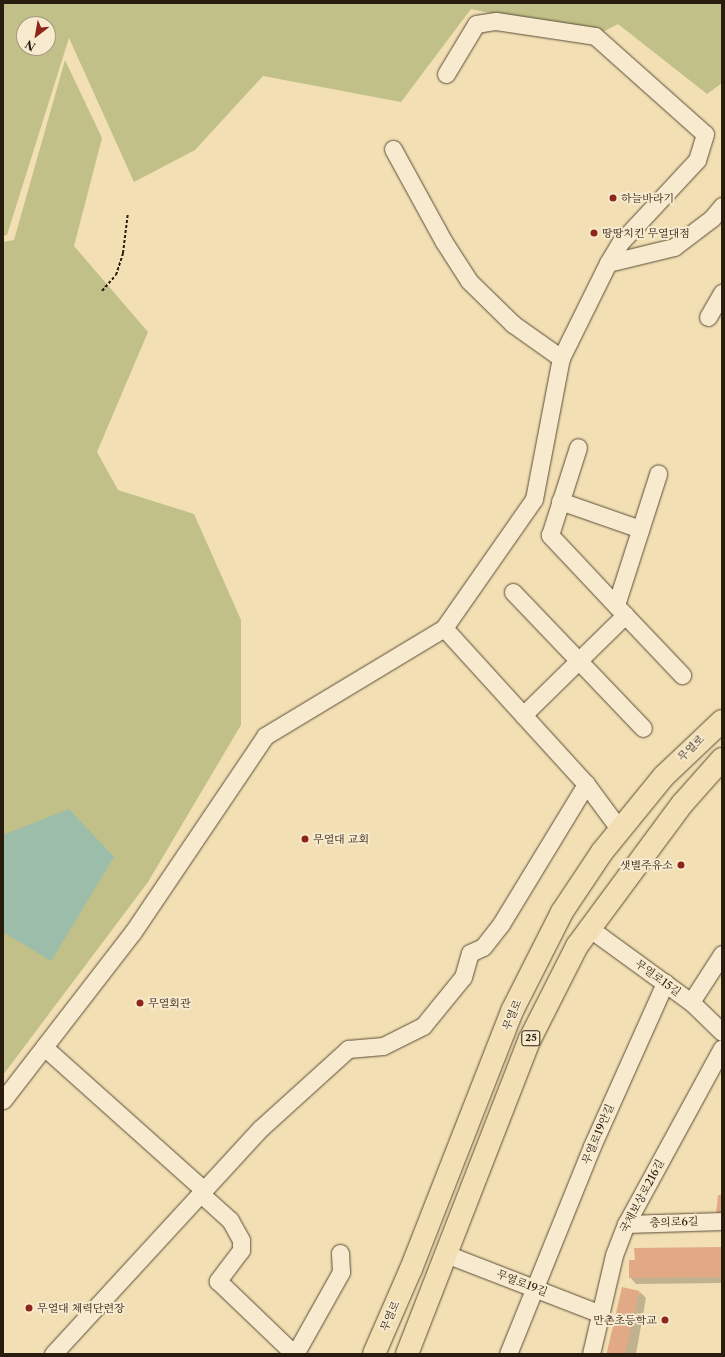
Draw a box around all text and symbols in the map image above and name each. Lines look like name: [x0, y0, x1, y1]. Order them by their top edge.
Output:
north arrow: [16, 16, 56, 56]
text: N: [23, 37, 38, 54]
place label: 하늘바라기: [621, 191, 674, 205]
marker: 하늘바라기: [608, 193, 618, 203]
place label: 땅땅치킨 무열대점: [602, 226, 690, 240]
marker: 땅땅치킨 무열대점: [589, 228, 599, 238]
street label: 무열로: [675, 732, 707, 764]
place label: 무열대 교회: [313, 832, 369, 846]
marker: 무열대 교회: [300, 834, 310, 844]
place label: 샛별주유소: [620, 858, 673, 872]
marker: 샛별주유소: [676, 860, 686, 870]
street label: 무열로15길: [633, 957, 683, 999]
place label: 무열회관: [148, 996, 191, 1010]
marker: 무열회관: [135, 998, 145, 1008]
street label: 무열로: [500, 998, 524, 1032]
road number: 25: [521, 1030, 541, 1046]
street label: 무열로19안길: [579, 1102, 617, 1166]
street label: 국채보상로216길: [617, 1157, 667, 1235]
street label: 충의로6길: [649, 1215, 699, 1229]
street label: 무열로19길: [495, 1267, 549, 1299]
street label: 무열로: [377, 1299, 403, 1333]
place label: 무열대 체력단련장: [37, 1301, 125, 1315]
marker: 무열대 체력단련장: [24, 1303, 34, 1313]
place label: 만촌초등학교: [593, 1313, 657, 1327]
marker: 만촌초등학교: [660, 1315, 670, 1325]

